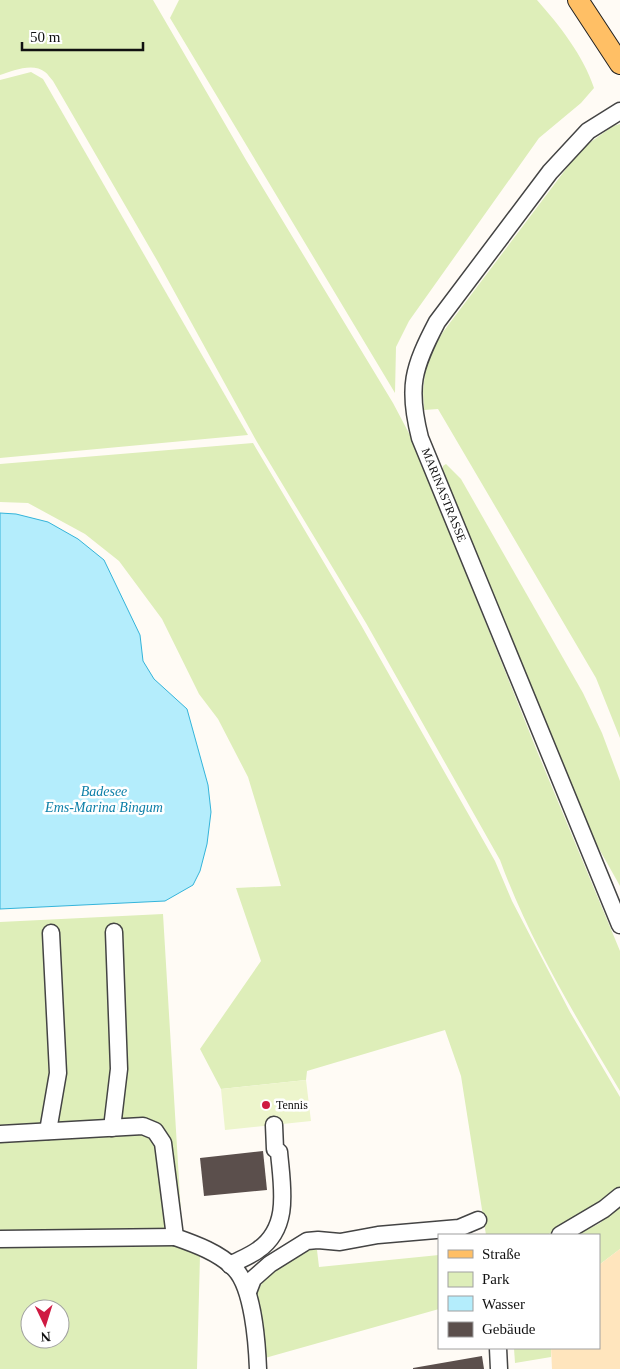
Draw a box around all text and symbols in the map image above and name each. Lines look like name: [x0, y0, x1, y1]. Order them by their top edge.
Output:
scale bar: [22, 20, 144, 52]
text: 50 m: [30, 29, 61, 45]
street label: MARINASTRASSE: [419, 446, 469, 544]
water label: Badesee Ems-Marina Bingum: [44, 784, 163, 815]
place label: Tennis: [276, 1098, 308, 1112]
marker: Tennis: [260, 1099, 272, 1111]
legend: [438, 1234, 600, 1349]
text: Straße: [482, 1246, 521, 1262]
text: Park: [482, 1271, 510, 1287]
text: Wasser: [482, 1296, 525, 1312]
north arrow: [20, 1299, 70, 1349]
text: Gebäude: [482, 1321, 536, 1337]
text: N: [40, 1329, 51, 1344]

